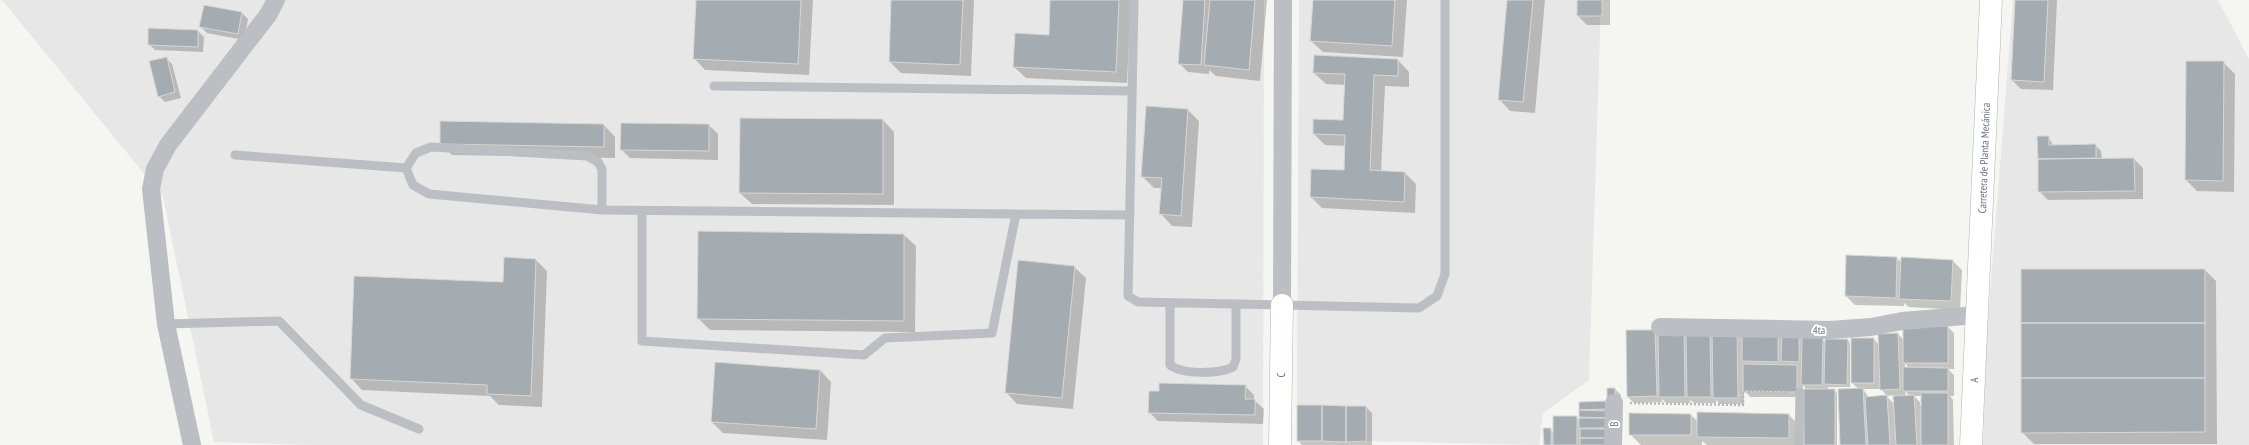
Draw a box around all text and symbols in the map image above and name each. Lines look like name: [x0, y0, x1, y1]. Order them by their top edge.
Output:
street label: Carretera de Planta Mecánica: [1975, 103, 1993, 213]
street label: 4ta: [1813, 323, 1825, 337]
street label: C: [1274, 372, 1288, 378]
street label: A: [1967, 376, 1981, 383]
street label: B: [1607, 421, 1621, 427]

